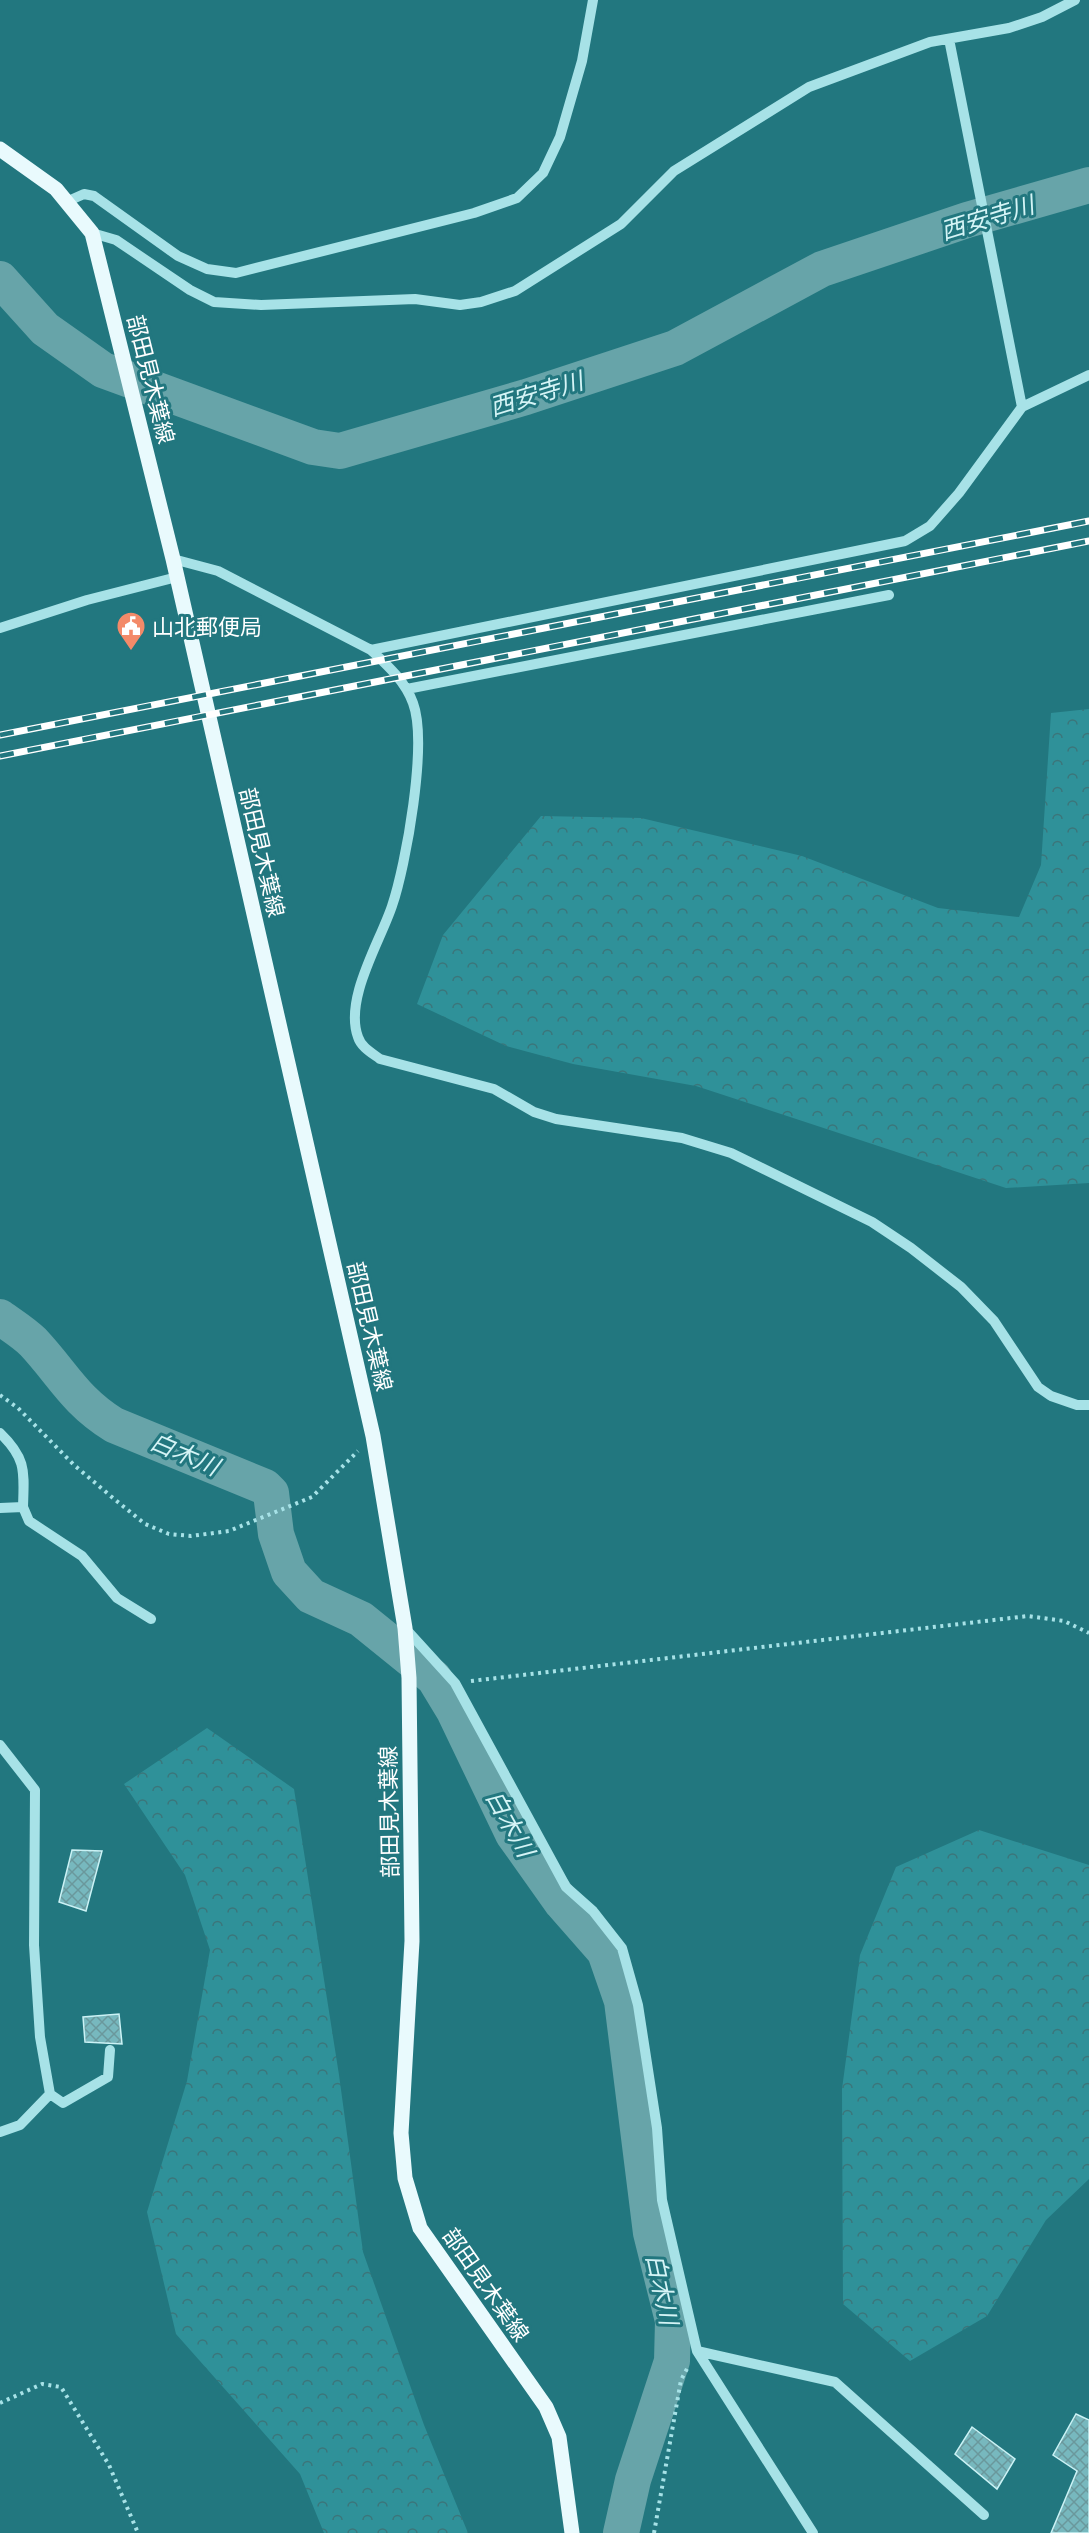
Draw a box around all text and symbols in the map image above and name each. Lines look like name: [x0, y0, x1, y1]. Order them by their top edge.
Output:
water label: 西安寺川: [937, 188, 1040, 245]
street label: 部田見木葉線: [123, 312, 181, 446]
water label: 西安寺川: [486, 364, 589, 421]
public building icon: 山北郵便局: [115, 610, 147, 652]
place label: 山北郵便局: [152, 613, 262, 639]
street label: 部田見木葉線: [235, 785, 291, 919]
street label: 部田見木葉線: [343, 1259, 399, 1393]
water label: 白木川: [146, 1426, 227, 1482]
street label: 部田見木葉線: [374, 1746, 402, 1878]
water label: 白木川: [481, 1784, 543, 1864]
street label: 部田見木葉線: [438, 2222, 536, 2346]
water label: 白木川: [641, 2251, 685, 2330]

